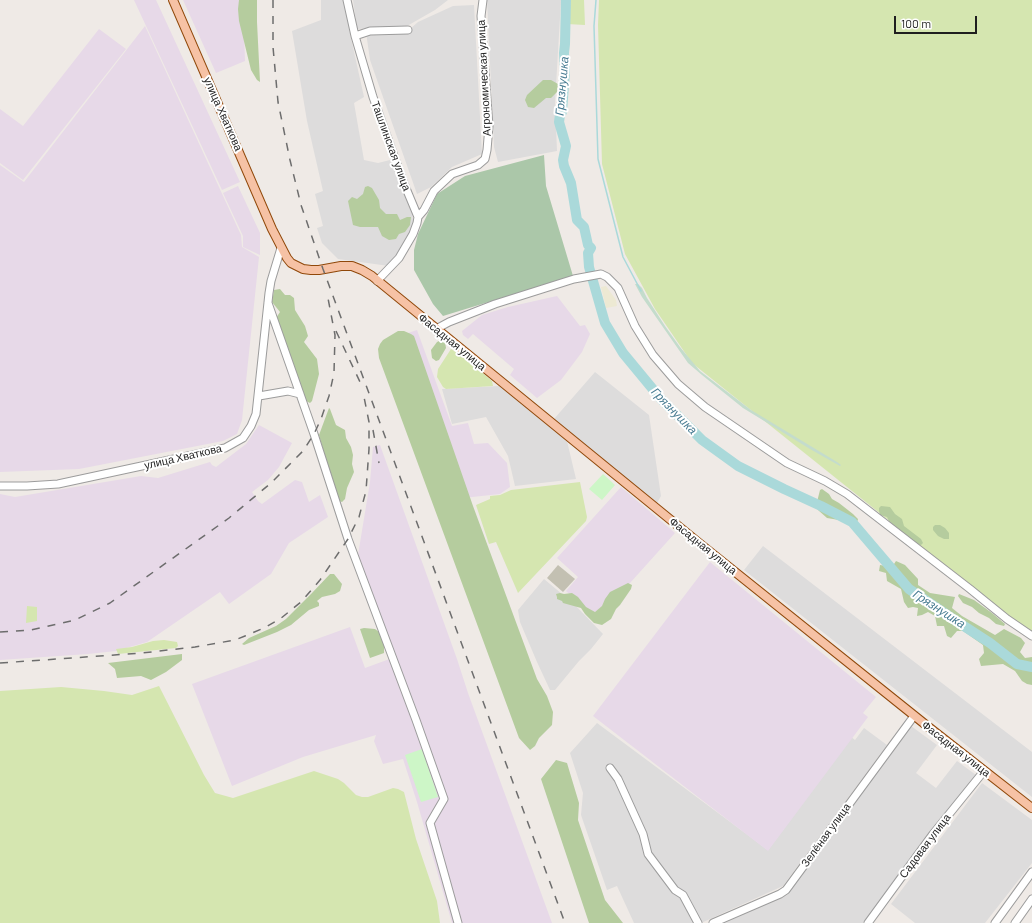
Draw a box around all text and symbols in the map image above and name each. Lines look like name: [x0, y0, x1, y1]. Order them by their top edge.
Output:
scale bar: [896, 8, 979, 34]
text: 100 m: [901, 16, 931, 30]
street label: Агрономическая улица: [474, 20, 494, 136]
water label: Грязнушка: [552, 56, 572, 116]
street label: улица Хваткова: [201, 75, 245, 153]
street label: Ташлинская улица: [369, 99, 413, 193]
street label: Фасадная улица: [416, 311, 488, 373]
water label: Грязнушка: [648, 385, 700, 437]
street label: улица Хваткова: [143, 442, 223, 472]
street label: Фасадная улица: [667, 515, 739, 577]
water label: Грязнушка: [910, 587, 968, 631]
street label: Фасадная улица: [919, 718, 993, 780]
street label: Зелёная улица: [798, 801, 854, 869]
street label: Садовая улица: [897, 811, 953, 881]

